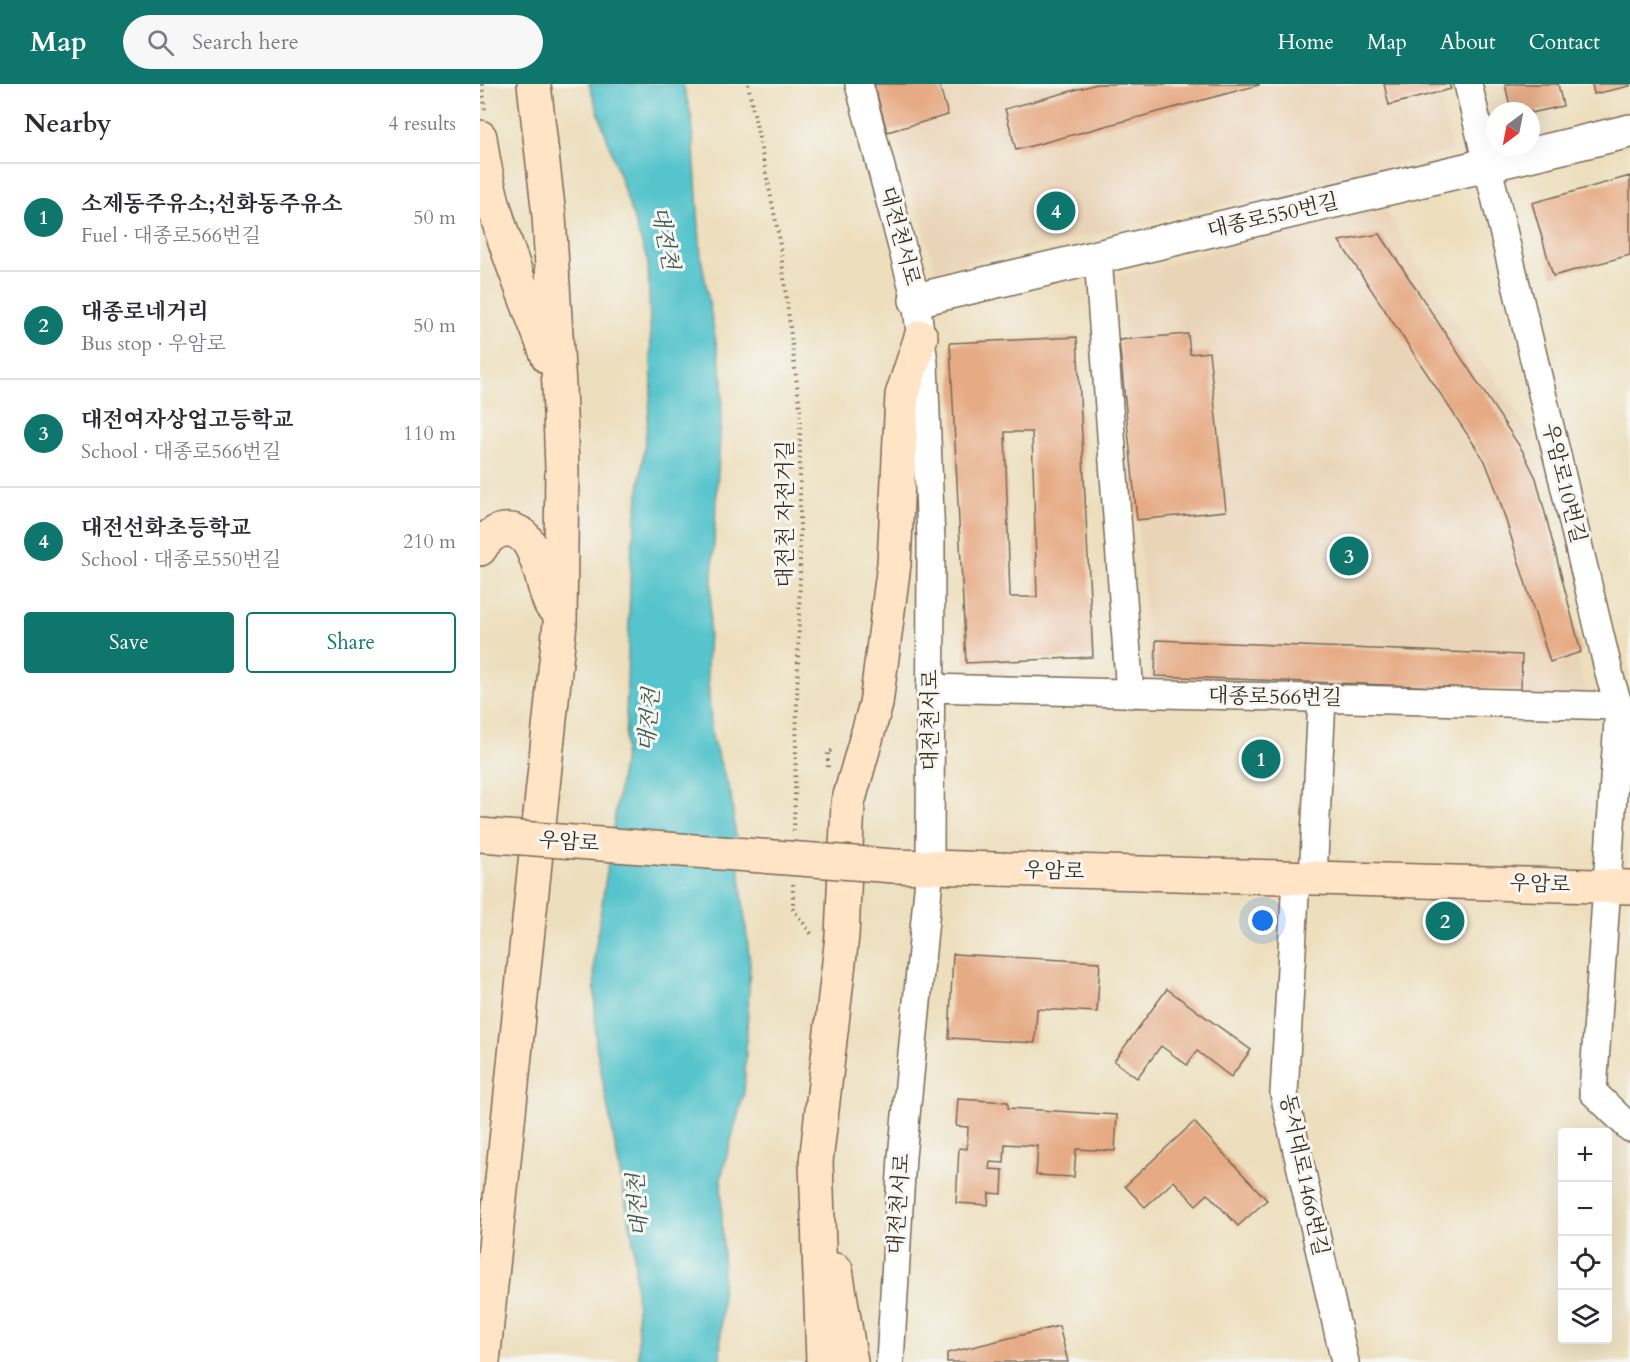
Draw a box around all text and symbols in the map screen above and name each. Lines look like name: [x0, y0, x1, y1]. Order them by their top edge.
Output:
search box: [123, 15, 543, 69]
text: Map: [30, 23, 87, 61]
icon: search: [144, 26, 177, 59]
text: Search here: [192, 27, 299, 57]
text: Home: [1278, 28, 1334, 57]
text: Map: [1367, 28, 1407, 57]
text: About: [1440, 28, 1496, 57]
text: Contact: [1529, 28, 1600, 57]
north arrow: [1486, 102, 1540, 156]
text: Nearby: [24, 106, 112, 141]
text: 4 results: [388, 110, 456, 137]
street label: 대전천서로: [873, 183, 927, 289]
street label: 대종로550번길: [1205, 187, 1341, 245]
pin: 4: [1036, 188, 1076, 234]
text: 소제동주유소;선화동주유소: [81, 189, 342, 219]
text: 1: [38, 204, 49, 231]
text: 50 m: [413, 204, 456, 231]
water label: 대전천: [644, 204, 686, 274]
text: Fuel · 대종로566번길: [81, 222, 261, 249]
text: 대종로네거리: [81, 297, 209, 327]
text: 2: [38, 312, 49, 339]
text: 50 m: [413, 312, 456, 339]
text: Bus stop · 우암로: [81, 330, 226, 357]
text: 대전여자상업고등학교: [81, 405, 294, 435]
text: 3: [38, 420, 49, 447]
text: 110 m: [403, 420, 456, 447]
street label: 우암로10번길: [1535, 420, 1593, 546]
text: School · 대종로566번길: [81, 438, 281, 465]
street label: 대전천 자전거길: [771, 440, 800, 588]
text: 대전선화초등학교: [81, 513, 251, 543]
text: 4: [38, 528, 49, 555]
text: 210 m: [403, 528, 456, 555]
pin: 3: [1330, 534, 1368, 578]
text: School · 대종로550번길: [81, 546, 281, 573]
button: Save: [24, 612, 234, 673]
button: Share: [246, 612, 456, 673]
street label: 대전천서로: [916, 669, 945, 771]
street label: 대종로566번길: [1208, 681, 1342, 713]
water label: 대전천: [631, 685, 667, 753]
pin: 1: [1242, 736, 1280, 782]
street label: 우암로: [538, 825, 600, 859]
street label: 우암로: [1023, 855, 1085, 887]
street label: 우암로: [1509, 868, 1571, 900]
pin: 2: [1426, 898, 1464, 944]
your location: [1248, 906, 1277, 935]
street label: 동서대로1466번길: [1273, 1091, 1335, 1259]
map controls: [1558, 1128, 1612, 1344]
button: +: [1558, 1128, 1612, 1182]
street label: 대전천서로: [881, 1152, 917, 1256]
water label: 대전천: [621, 1170, 655, 1238]
button: −: [1558, 1182, 1612, 1236]
button: locate: [1558, 1236, 1612, 1290]
button: layers: [1558, 1290, 1612, 1344]

